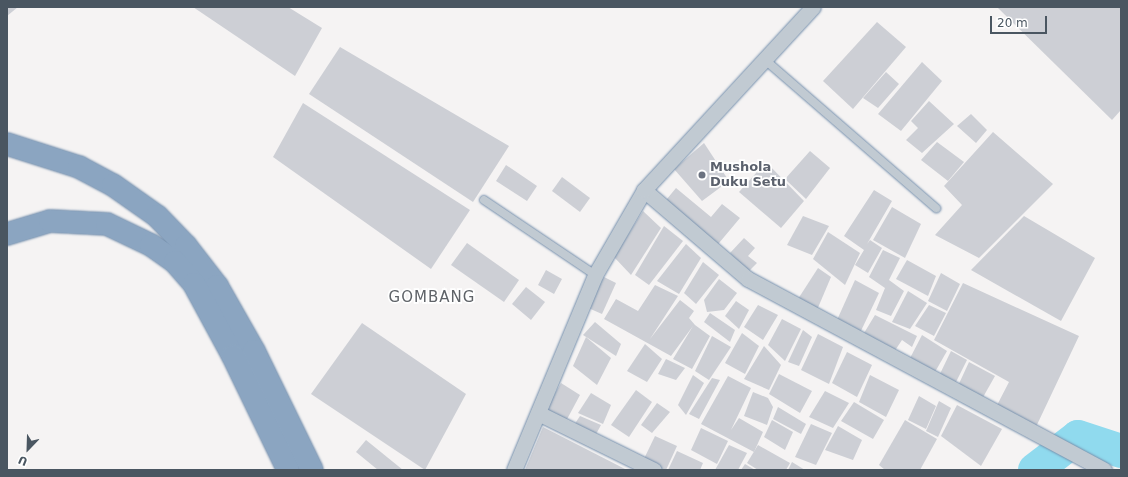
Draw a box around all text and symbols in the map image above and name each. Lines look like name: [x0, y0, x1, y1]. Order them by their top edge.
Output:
scale bar: [992, 8, 1049, 34]
text: 20 m: [997, 16, 1028, 30]
place label: Mushola Duku Setu: [710, 160, 786, 191]
marker: Mushola Duku Setu: [697, 170, 707, 180]
district label: GOMBANG: [389, 289, 475, 307]
north arrow: [8, 429, 48, 469]
text: U: [16, 453, 30, 468]

